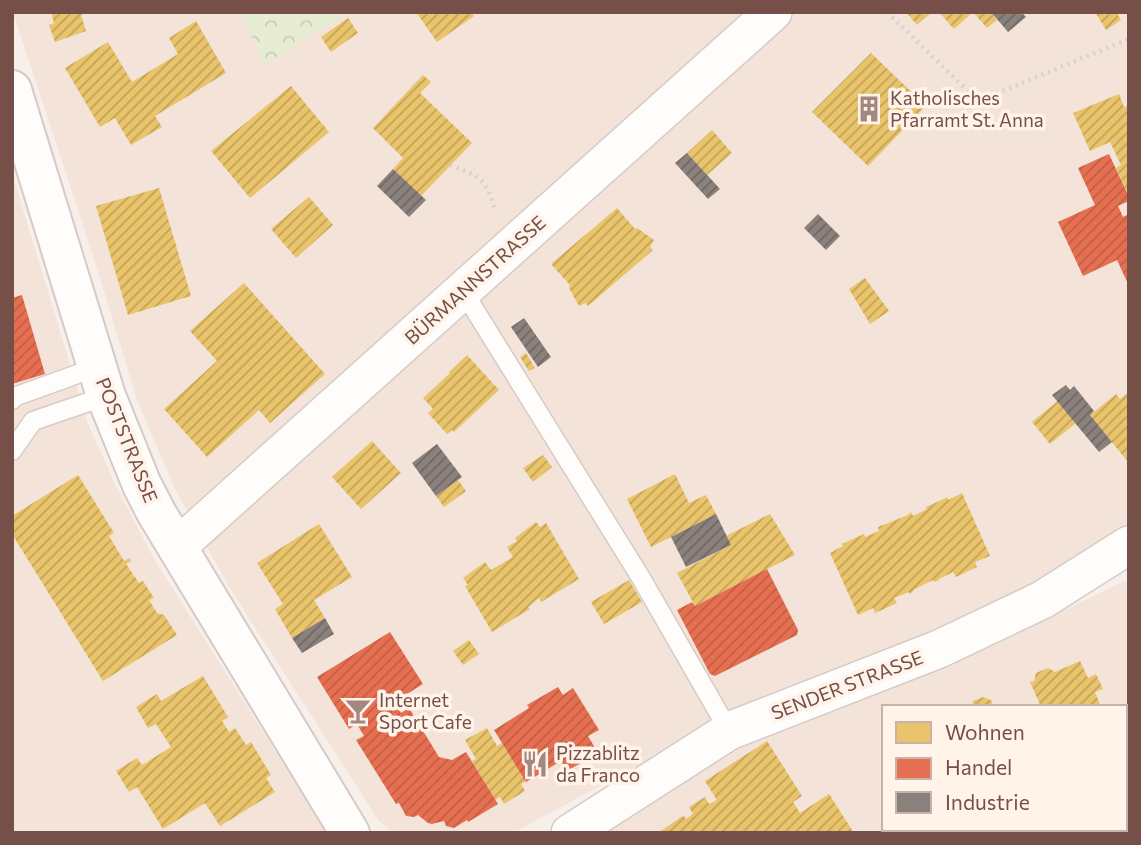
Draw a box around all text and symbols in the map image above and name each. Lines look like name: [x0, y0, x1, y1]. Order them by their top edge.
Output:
place label: Katholisches Pfarramt St. Anna: [890, 86, 1044, 131]
building icon: Katholisches Pfarramt St. Anna: [854, 94, 884, 124]
street label: BÜRMANNSTRASSE: [400, 210, 550, 349]
street label: POSTSTRASSE: [92, 374, 163, 506]
street label: SENDER STRASSE: [768, 645, 926, 724]
place label: Internet Sport Cafe: [379, 688, 472, 733]
bar icon: Internet Sport Cafe: [343, 696, 373, 726]
legend: [882, 705, 1127, 831]
text: Wohnen: [945, 719, 1025, 744]
place label: Pizzablitz da Franco: [556, 741, 640, 786]
restaurant icon: Pizzablitz da Franco: [520, 749, 550, 779]
text: Handel: [945, 754, 1012, 779]
text: Industrie: [945, 789, 1030, 814]

